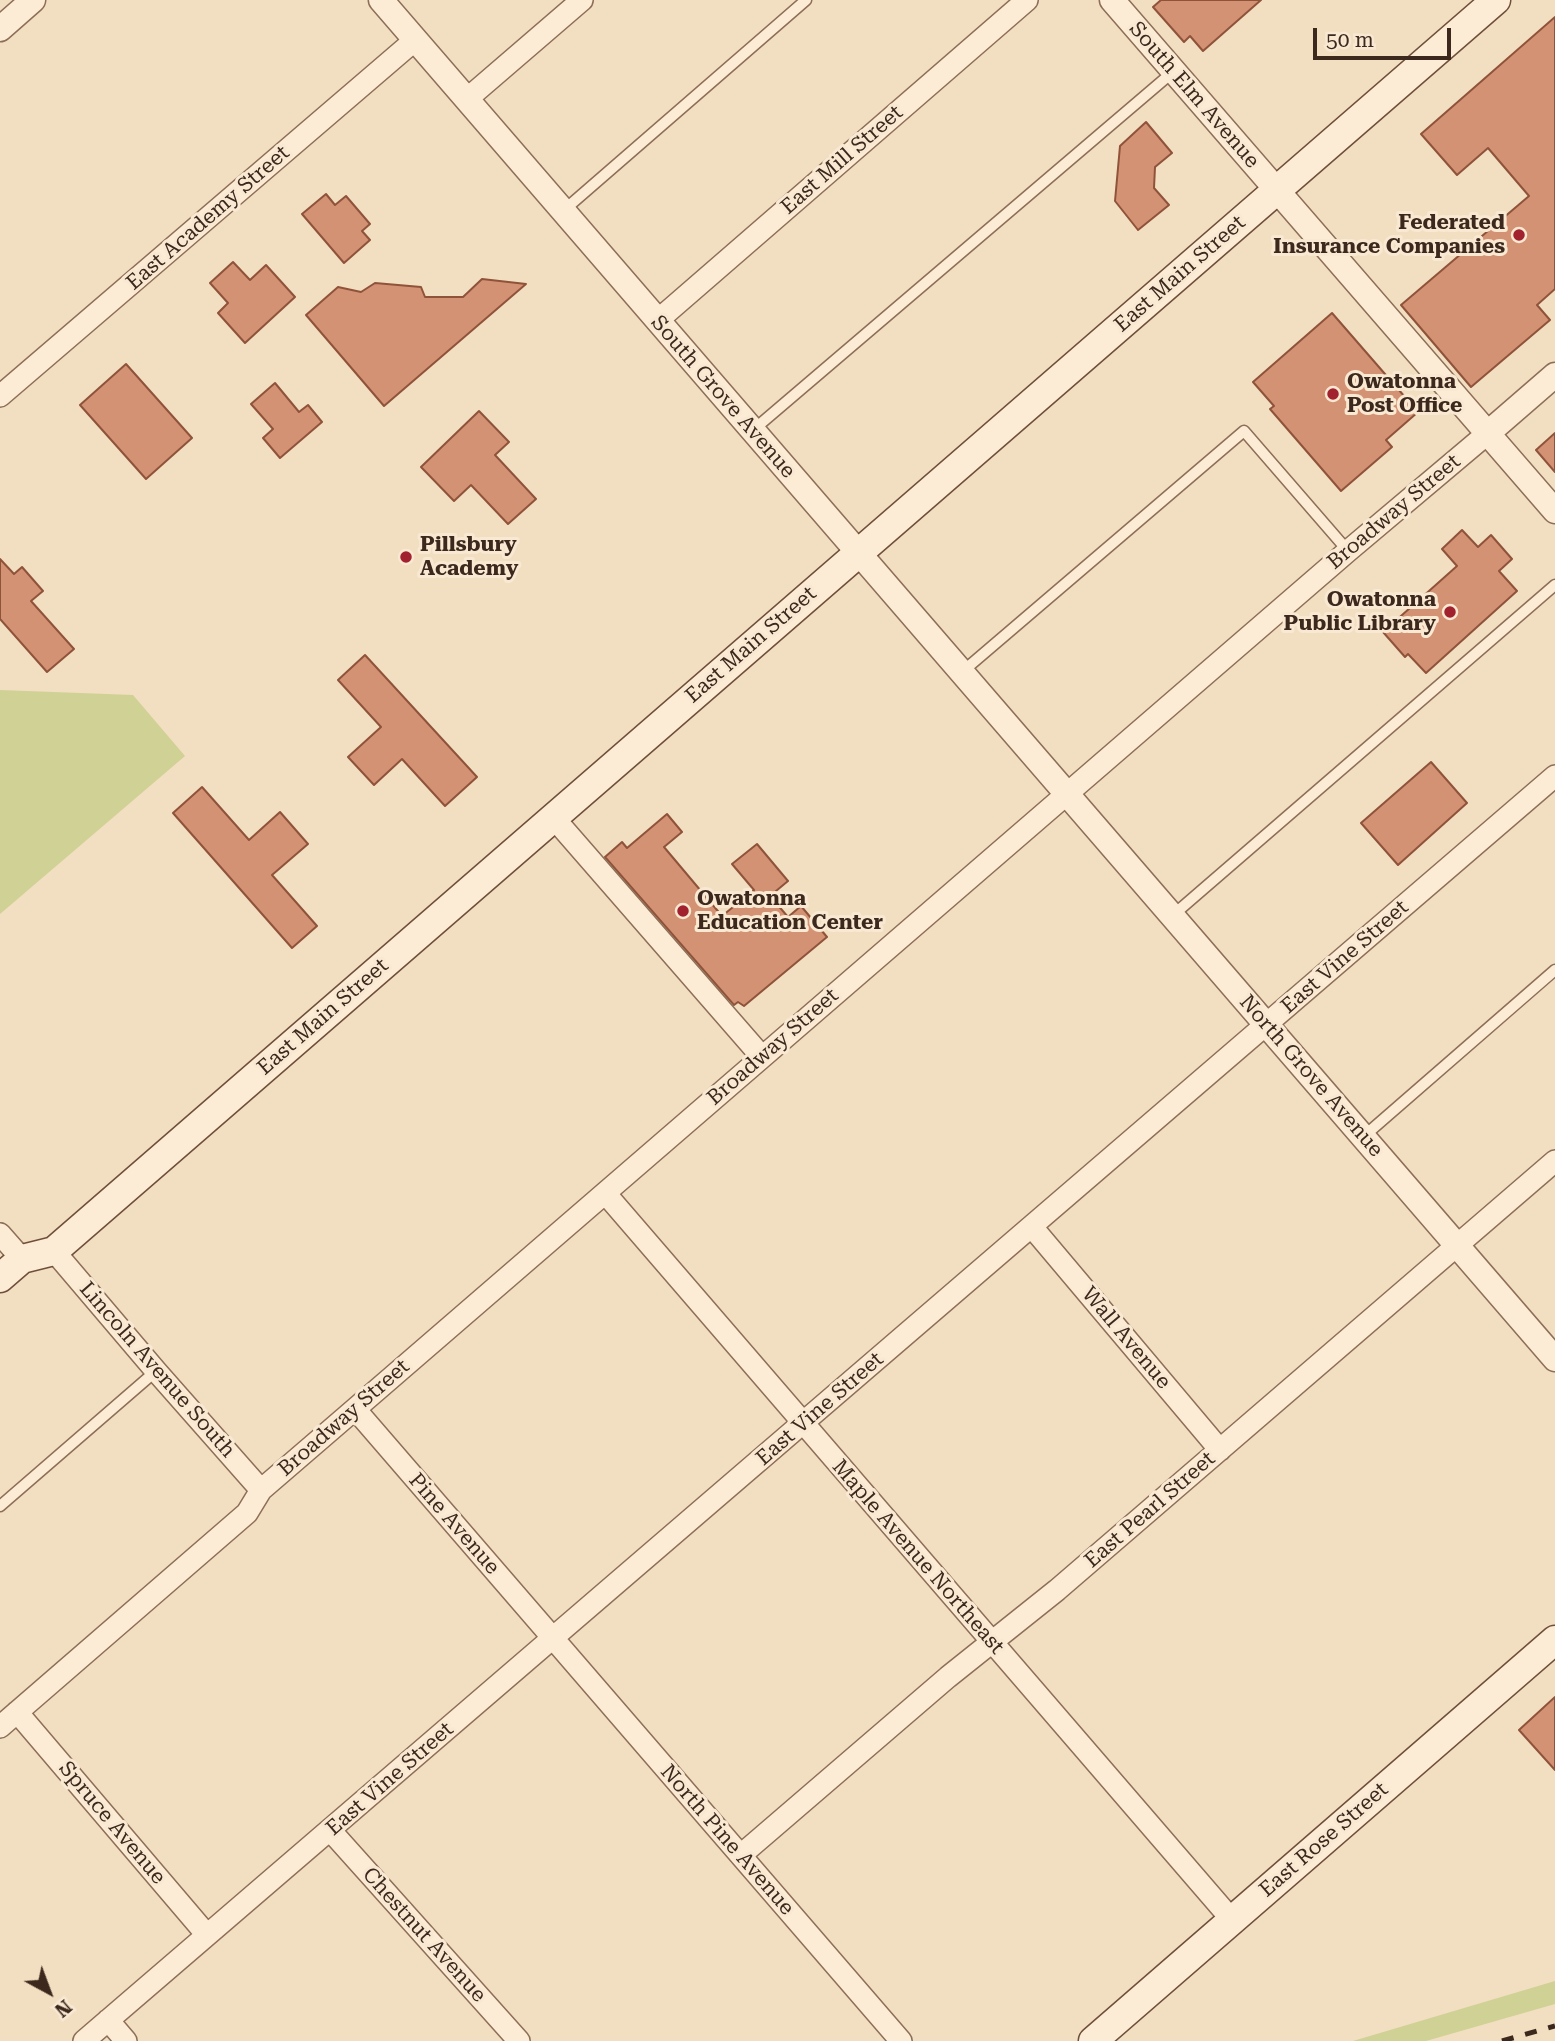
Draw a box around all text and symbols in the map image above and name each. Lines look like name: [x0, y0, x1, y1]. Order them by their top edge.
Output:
scale bar: [1317, 14, 1455, 58]
street label: South Elm Avenue: [1124, 17, 1264, 173]
text: 50 m: [1326, 28, 1374, 52]
street label: East Mill Street: [776, 100, 908, 220]
street label: East Academy Street: [121, 140, 295, 296]
street label: East Main Street: [1109, 210, 1251, 338]
place label: Federated Insurance Companies: [1273, 210, 1505, 260]
marker: Federated Insurance Companies: [1511, 227, 1527, 243]
street label: South Grove Avenue: [645, 311, 801, 483]
place label: Owatonna Post Office: [1347, 369, 1462, 419]
marker: Owatonna Post Office: [1325, 386, 1341, 402]
street label: Broadway Street: [1322, 449, 1466, 575]
place label: Pillsbury Academy: [420, 532, 518, 582]
marker: Pillsbury Academy: [398, 549, 414, 565]
street label: East Main Street: [680, 581, 822, 709]
place label: Owatonna Public Library: [1283, 587, 1436, 637]
marker: Owatonna Public Library: [1442, 604, 1458, 620]
place label: Owatonna Education Center: [697, 886, 883, 936]
street label: East Vine Street: [1276, 895, 1414, 1019]
marker: Owatonna Education Center: [675, 903, 691, 919]
street label: East Main Street: [252, 953, 394, 1081]
street label: Broadway Street: [702, 983, 844, 1111]
street label: North Grove Avenue: [1234, 990, 1388, 1162]
street label: Lincoln Avenue South: [74, 1277, 240, 1463]
street label: Wall Avenue: [1076, 1282, 1176, 1394]
street label: East Vine Street: [751, 1347, 889, 1471]
street label: Broadway Street: [273, 1354, 415, 1482]
street label: East Pearl Street: [1080, 1447, 1220, 1573]
street label: Maple Avenue Northeast: [827, 1455, 1009, 1659]
street label: Pine Avenue: [403, 1468, 505, 1580]
street label: East Vine Street: [321, 1717, 459, 1841]
street label: Spruce Avenue: [53, 1757, 171, 1889]
street label: North Pine Avenue: [655, 1760, 799, 1920]
street label: East Rose Street: [1255, 1777, 1393, 1903]
street label: Chestnut Avenue: [357, 1862, 491, 2008]
north arrow: [14, 1957, 84, 2027]
text: N: [50, 1995, 76, 2022]

